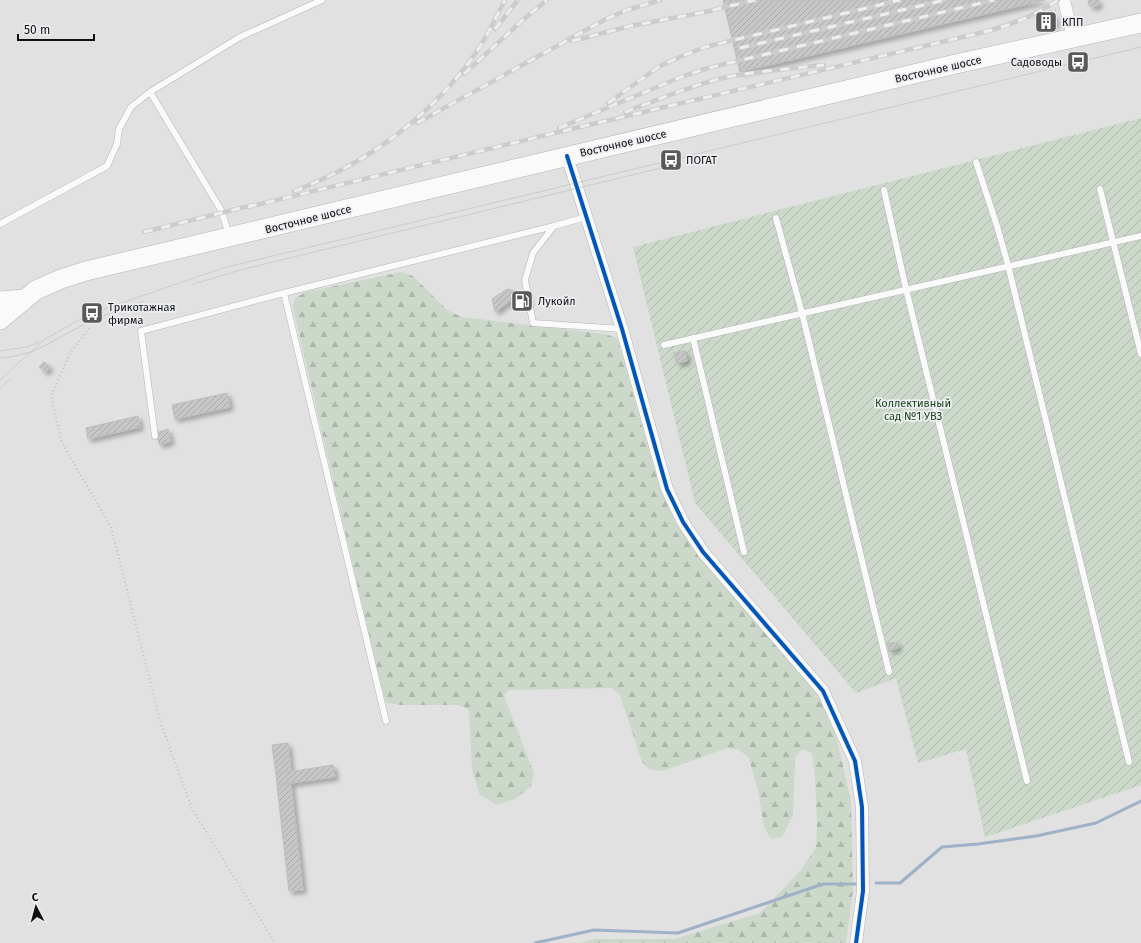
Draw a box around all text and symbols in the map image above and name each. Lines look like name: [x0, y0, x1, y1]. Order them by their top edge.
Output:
building icon: КПП: [1033, 9, 1059, 35]
scale bar: [18, 16, 94, 42]
place label: КПП: [1062, 16, 1083, 29]
text: 50 m: [24, 23, 50, 37]
bus stop icon: Садоводы: [1065, 49, 1091, 75]
street label: Восточное шоссе: [893, 53, 983, 86]
place label: Садоводы: [1011, 56, 1062, 69]
street label: Восточное шоссе: [578, 127, 668, 160]
bus stop icon: ПОГАТ: [658, 147, 684, 173]
place label: ПОГАТ: [686, 154, 717, 167]
street label: Восточное шоссе: [264, 202, 353, 237]
fuel station icon: Лукойл: [509, 288, 535, 314]
place label: Лукойл: [538, 295, 576, 308]
bus stop icon: Трикотажная фирма: [79, 300, 105, 326]
place label: Трикотажная фирма: [108, 301, 176, 327]
park label: Коллективный сад №1 УВЗ: [875, 397, 951, 423]
north arrow: [16, 887, 56, 927]
text: С: [31, 891, 40, 904]

